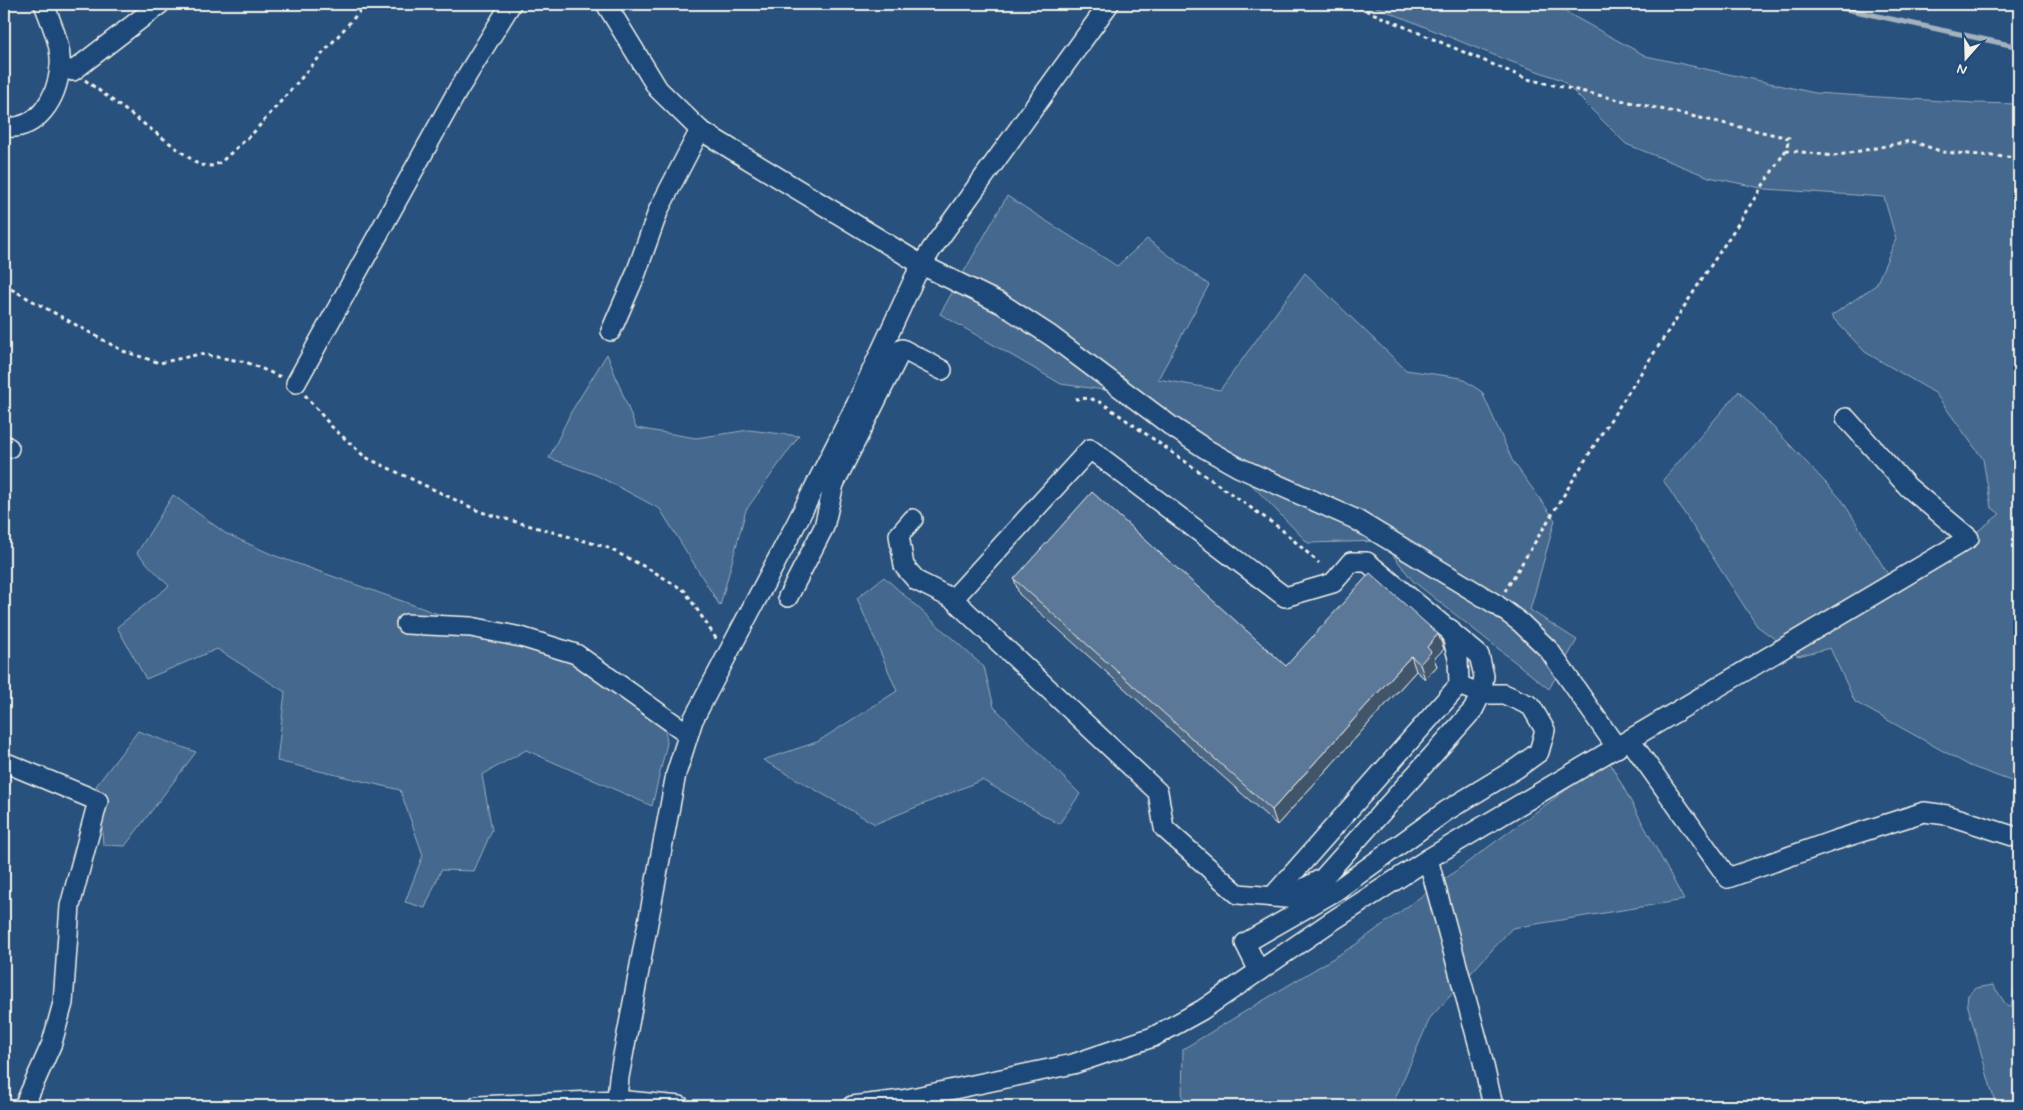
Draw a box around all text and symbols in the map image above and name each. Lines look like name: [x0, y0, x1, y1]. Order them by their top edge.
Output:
north arrow: [1940, 32, 1990, 82]
text: N: [1954, 59, 1969, 79]

